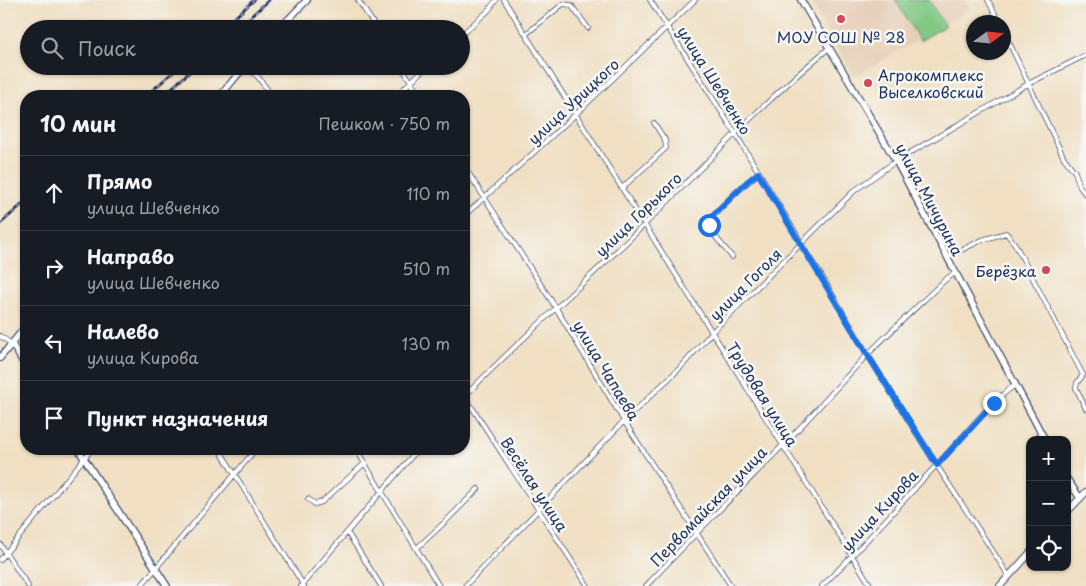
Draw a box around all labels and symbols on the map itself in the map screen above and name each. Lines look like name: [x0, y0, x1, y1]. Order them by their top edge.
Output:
marker: МОУ СОШ № 28: [835, 13, 847, 25]
north arrow: [966, 15, 1011, 60]
street label: улица Шевченко: [672, 21, 758, 139]
place label: МОУ СОШ № 28: [777, 25, 905, 48]
street label: улица Урицкого: [522, 53, 624, 149]
place label: Агрокомплекс Выселковский: [878, 63, 984, 103]
marker: Агрокомплекс Выселковский: [862, 77, 874, 89]
street label: улица Мичурина: [891, 138, 970, 260]
street label: улица Горького: [589, 167, 687, 261]
route start: [698, 214, 721, 237]
street label: улица Гоголя: [703, 242, 787, 326]
place label: Берёзка: [976, 259, 1037, 282]
marker: Берёзка: [1040, 264, 1052, 276]
street label: улица Чапаева: [568, 316, 646, 425]
street label: Трудовая улица: [722, 337, 805, 451]
route end: [983, 392, 1006, 415]
street label: Весёлая улица: [496, 432, 575, 536]
street label: Первомайская улица: [644, 440, 772, 571]
street label: улица Кирова: [835, 463, 923, 556]

